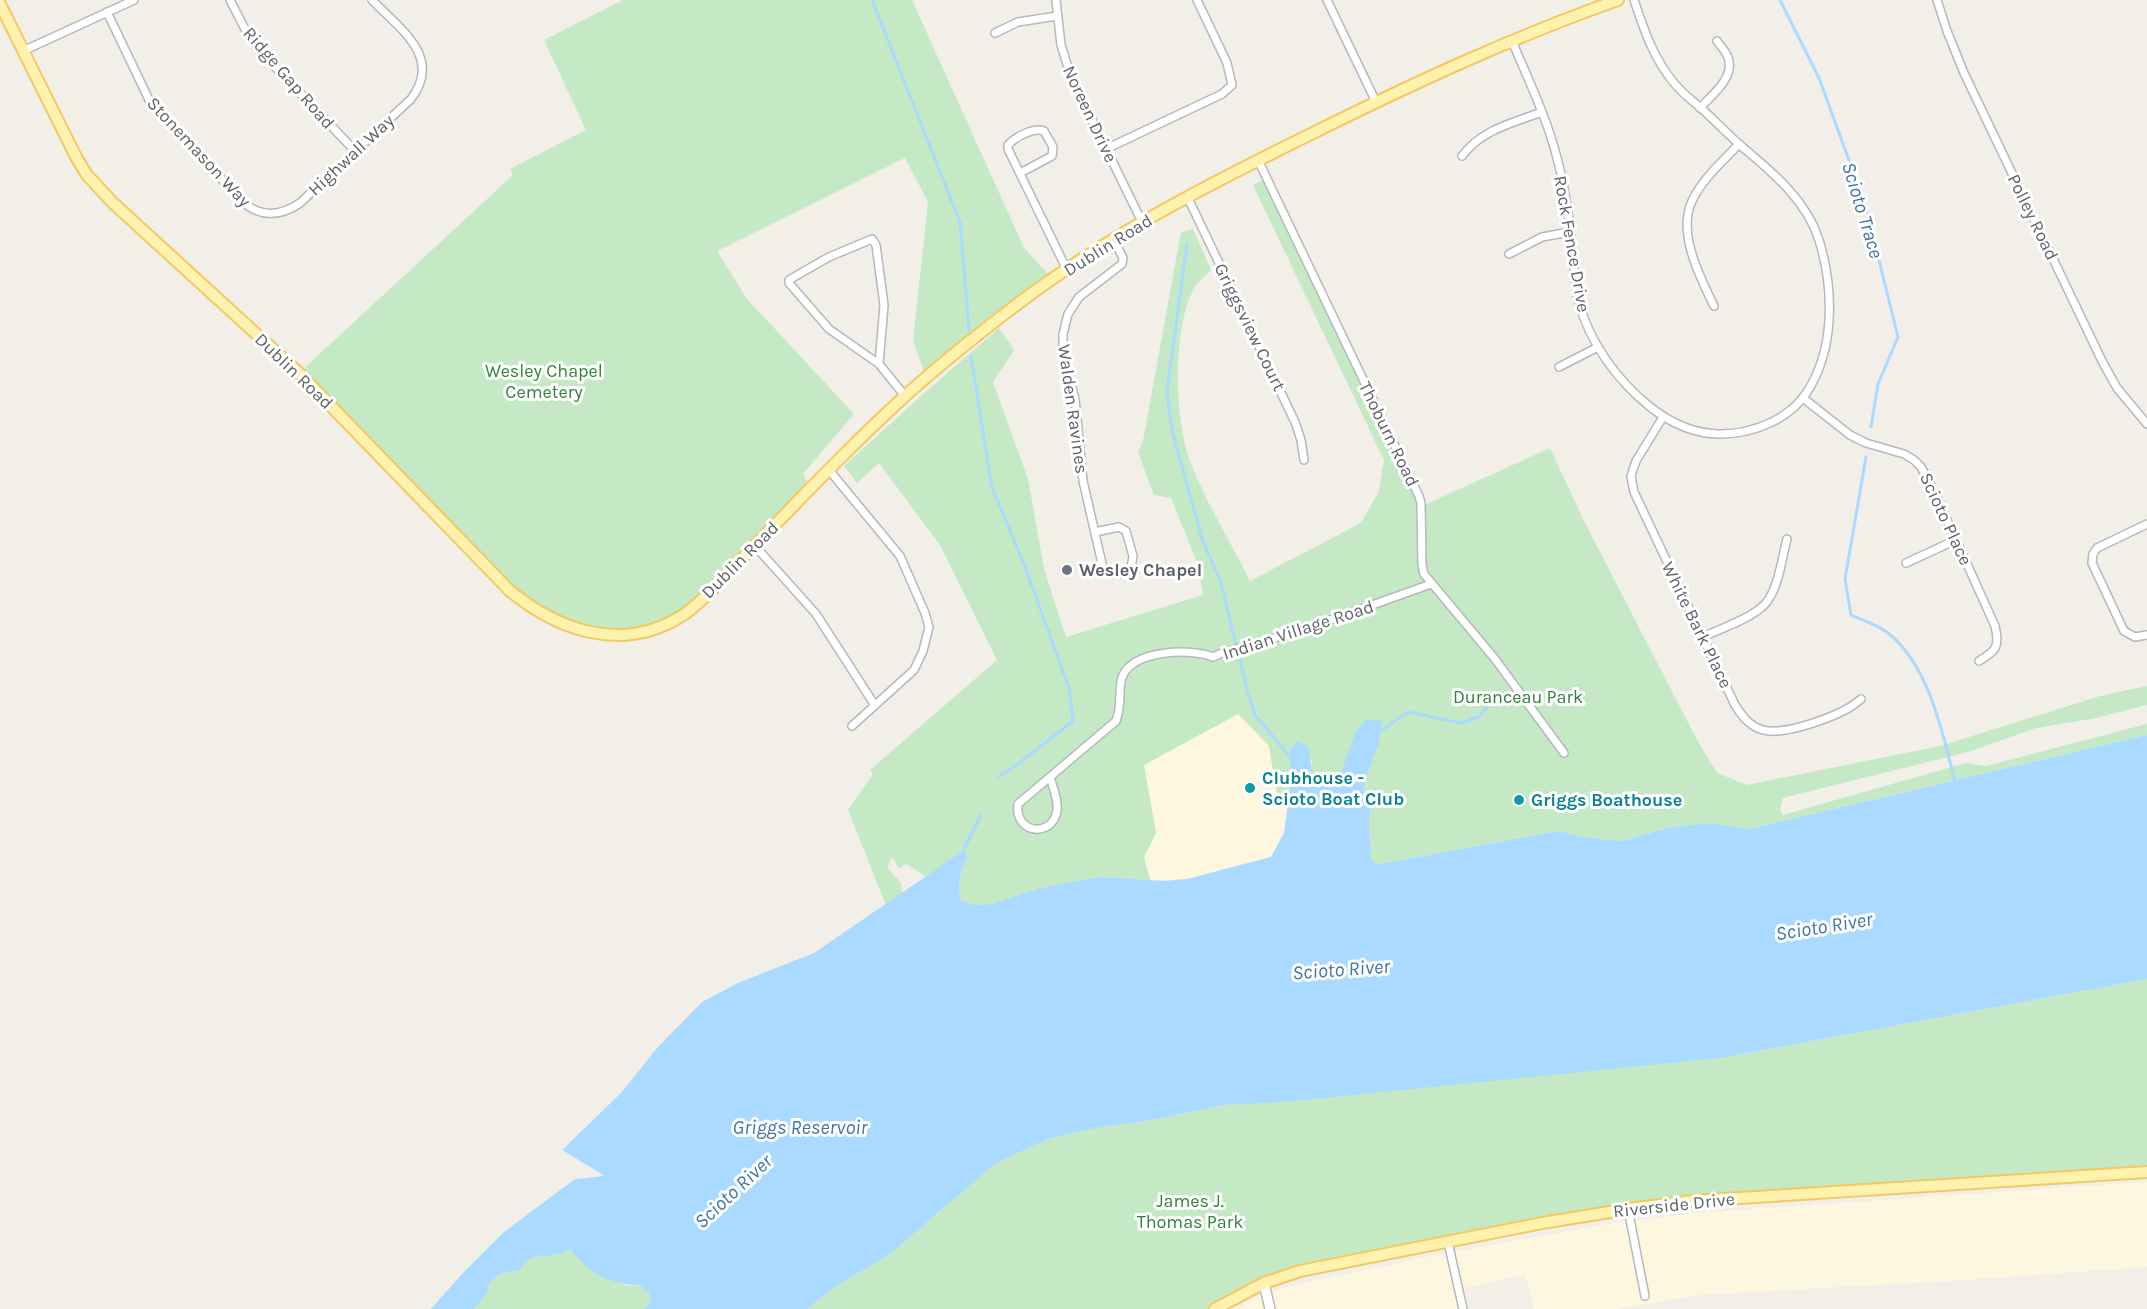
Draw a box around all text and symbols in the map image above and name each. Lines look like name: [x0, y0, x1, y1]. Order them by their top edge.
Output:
street label: Ridge Gap Road: [239, 22, 339, 134]
street label: Noreen Drive: [1058, 62, 1122, 166]
street label: Stonemason Way: [142, 92, 256, 212]
street label: Highwall Way: [303, 109, 399, 200]
water label: Scioto Trace: [1837, 159, 1888, 261]
street label: Polley Road: [2003, 170, 2063, 264]
street label: Rock Fence Drive: [1549, 174, 1595, 314]
street label: Dublin Road: [1060, 209, 1156, 281]
street label: Griggsview Court: [1210, 260, 1291, 395]
street label: Dublin Road: [250, 328, 338, 414]
street label: Walden Ravines: [1053, 343, 1093, 475]
park label: Wesley Chapel Cemetery: [485, 360, 603, 403]
street label: Thoburn Road: [1354, 378, 1424, 490]
street label: Scioto Place: [1915, 469, 1977, 569]
street label: Dublin Road: [697, 517, 783, 603]
street label: White Bark Place: [1657, 558, 1737, 692]
place label: Wesley Chapel: [1079, 559, 1202, 581]
marker: Wesley Chapel: [1060, 563, 1074, 577]
street label: Indian Village Road: [1220, 595, 1376, 665]
park label: Duranceau Park: [1453, 686, 1583, 708]
place label: Clubhouse - Scioto Boat Club: [1262, 767, 1404, 810]
marker: Clubhouse - Scioto Boat Club: [1243, 781, 1257, 795]
place label: Griggs Boathouse: [1531, 789, 1682, 811]
marker: Griggs Boathouse: [1512, 793, 1526, 807]
water label: Scioto River: [1774, 907, 1875, 946]
water label: Scioto River: [1291, 955, 1392, 984]
water label: Griggs Reservoir: [733, 1116, 869, 1139]
water label: Scioto River: [690, 1149, 778, 1233]
street label: Riverside Drive: [1612, 1188, 1736, 1222]
park label: James J. Thomas Park: [1137, 1190, 1243, 1233]

